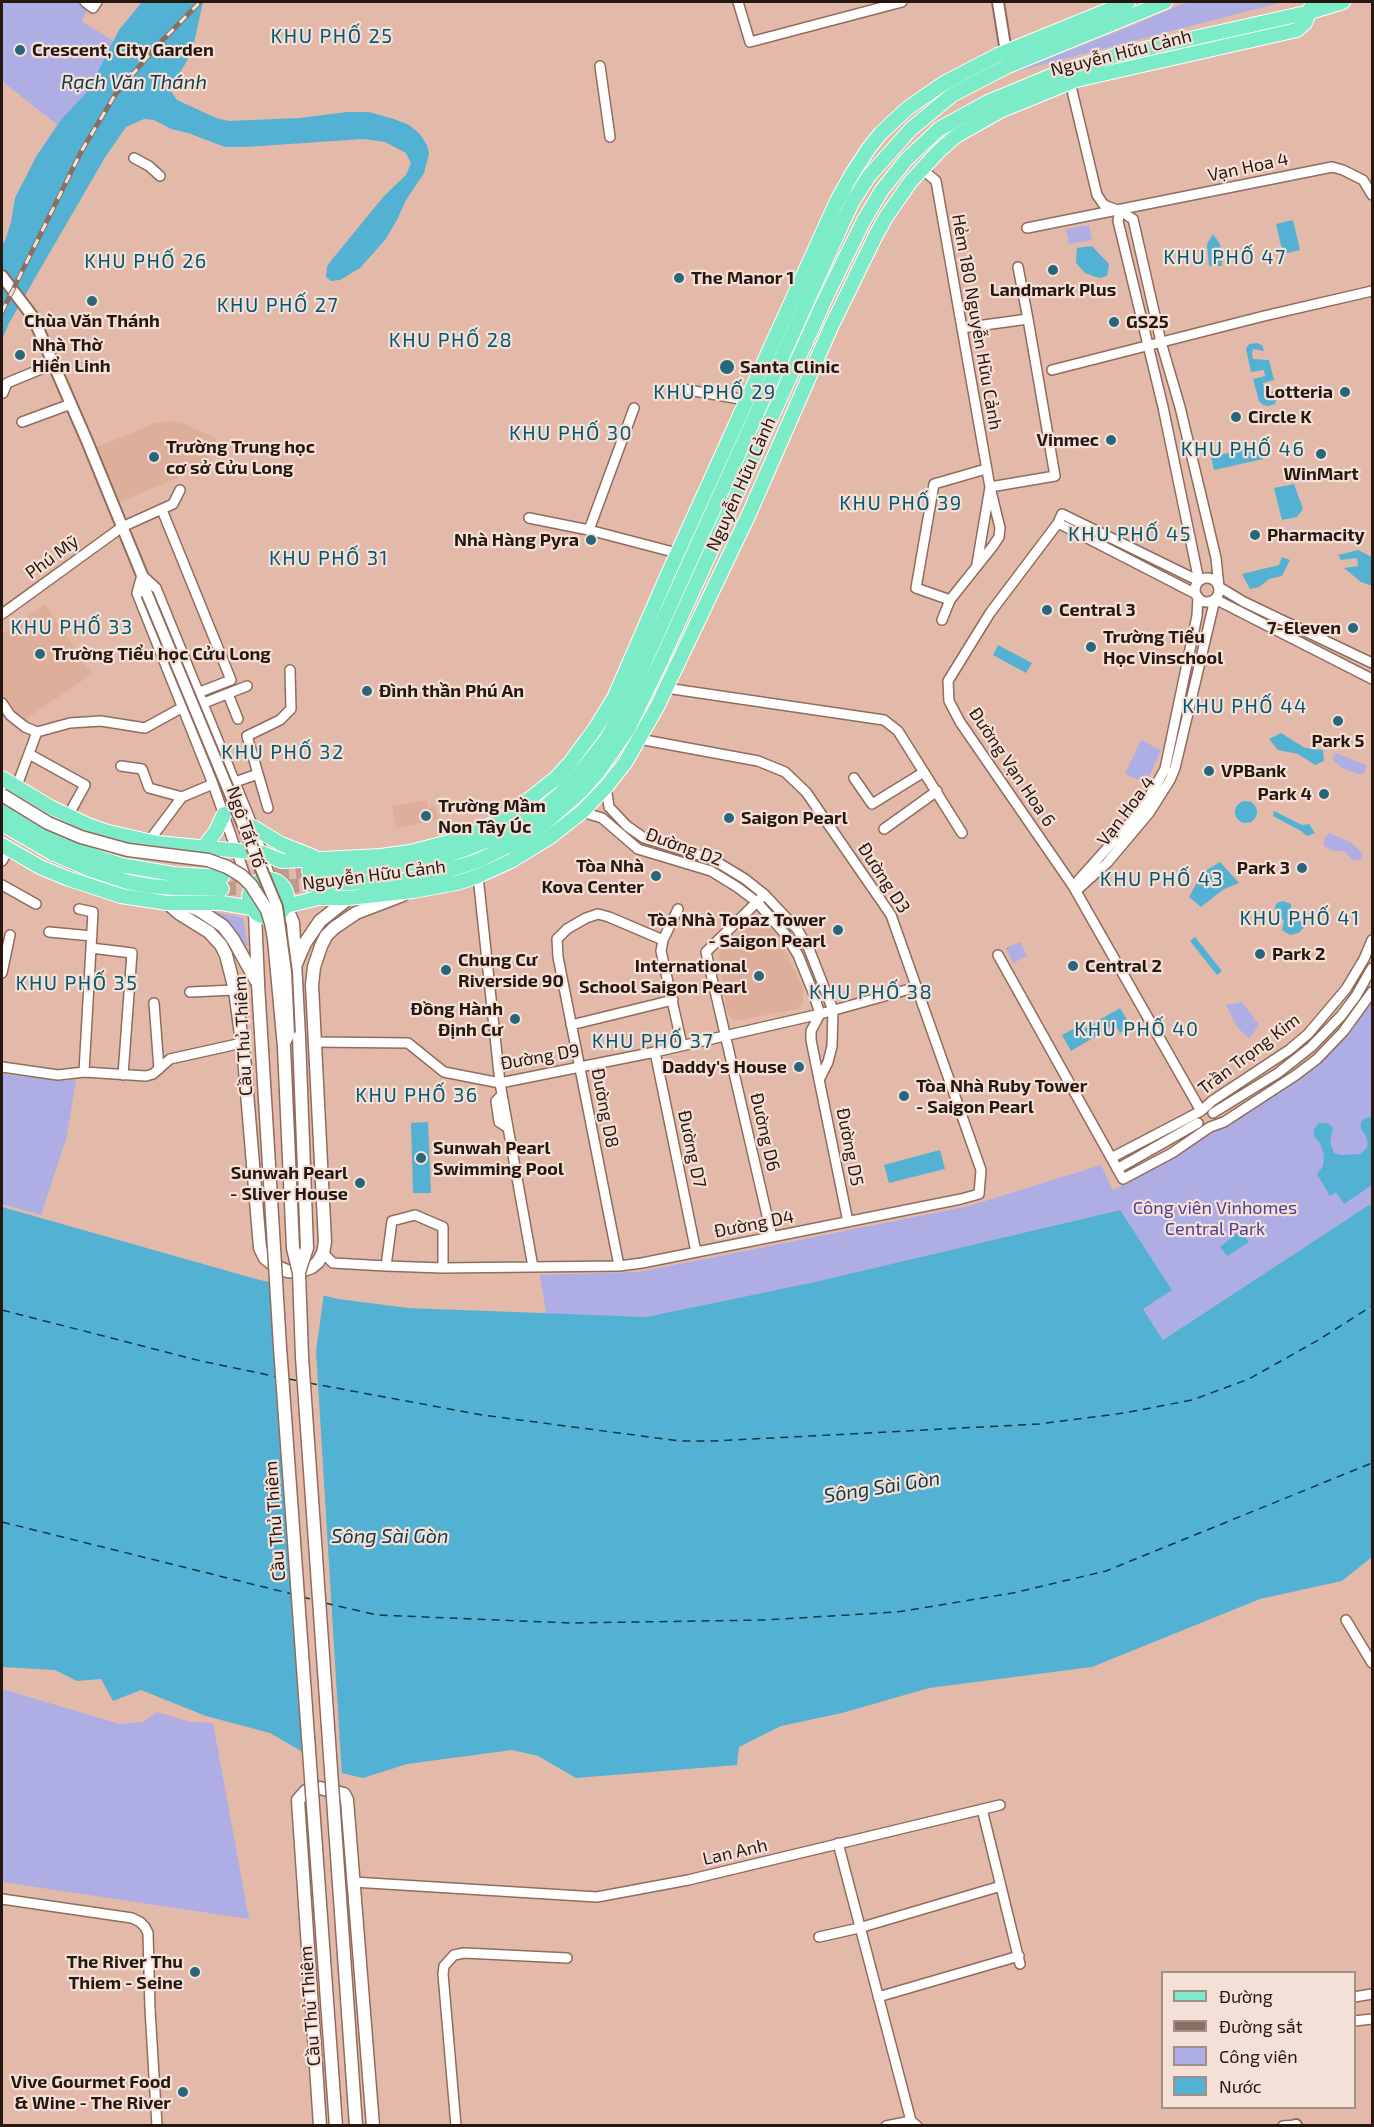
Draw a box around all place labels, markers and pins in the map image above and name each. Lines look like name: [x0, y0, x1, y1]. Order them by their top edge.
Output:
place label: Crescent, City Garden: [32, 39, 214, 61]
marker: Crescent, City Garden: [13, 43, 27, 57]
marker: Landmark Plus: [1046, 263, 1060, 277]
place label: The Manor 1: [691, 267, 794, 289]
marker: The Manor 1: [672, 271, 686, 285]
place label: Landmark Plus: [990, 279, 1116, 301]
marker: Chùa Văn Thánh: [85, 294, 99, 308]
place label: Chùa Văn Thánh: [24, 310, 160, 332]
place label: GS25: [1126, 311, 1169, 333]
marker: GS25: [1107, 315, 1121, 329]
place label: Nhà Thờ Hiển Linh: [32, 334, 111, 376]
marker: Nhà Thờ Hiển Linh: [13, 348, 27, 362]
place label: Santa Clinic: [740, 356, 840, 378]
marker: Santa Clinic: [718, 358, 736, 376]
place label: Lotteria: [1265, 381, 1333, 403]
marker: Lotteria: [1338, 385, 1352, 399]
place label: Circle K: [1248, 406, 1312, 428]
marker: Circle K: [1229, 410, 1243, 424]
place label: Vinmec: [1037, 429, 1099, 451]
marker: Vinmec: [1104, 433, 1118, 447]
place label: Trường Trung học cơ sở Cửu Long: [166, 436, 315, 478]
marker: WinMart: [1314, 447, 1328, 461]
marker: Trường Trung học cơ sở Cửu Long: [147, 450, 161, 464]
place label: WinMart: [1283, 463, 1359, 485]
place label: Pharmacity: [1267, 524, 1365, 546]
marker: Pharmacity: [1248, 528, 1262, 542]
place label: Nhà Hàng Pyra: [454, 529, 579, 551]
marker: Nhà Hàng Pyra: [584, 533, 598, 547]
place label: Central 3: [1059, 599, 1136, 621]
marker: Central 3: [1040, 603, 1054, 617]
place label: 7-Eleven: [1267, 617, 1341, 639]
marker: 7-Eleven: [1346, 621, 1360, 635]
place label: Trường Tiểu Học Vinschool: [1103, 626, 1223, 668]
marker: Trường Tiểu Học Vinschool: [1084, 640, 1098, 654]
place label: Trường Tiểu học Cửu Long: [52, 643, 271, 665]
marker: Trường Tiểu học Cửu Long: [33, 647, 47, 661]
place label: Đình thần Phú An: [379, 680, 524, 702]
marker: Đình thần Phú An: [360, 684, 374, 698]
marker: Park 5: [1331, 714, 1345, 728]
place label: Park 5: [1312, 730, 1364, 752]
place label: VPBank: [1221, 760, 1286, 782]
marker: VPBank: [1202, 764, 1216, 778]
place label: Park 4: [1258, 783, 1312, 805]
marker: Park 4: [1317, 787, 1331, 801]
place label: Trường Mầm Non Tây Úc: [438, 795, 546, 838]
place label: Saigon Pearl: [741, 807, 848, 829]
marker: Trường Mầm Non Tây Úc: [419, 809, 433, 823]
marker: Saigon Pearl: [722, 811, 736, 825]
place label: Tòa Nhà Kova Center: [541, 855, 644, 898]
place label: Park 3: [1237, 857, 1290, 879]
marker: Park 3: [1295, 861, 1309, 875]
marker: Tòa Nhà Kova Center: [649, 869, 663, 883]
place label: Tòa Nhà Topaz Tower - Saigon Pearl: [647, 909, 826, 952]
marker: Tòa Nhà Topaz Tower - Saigon Pearl: [831, 923, 845, 937]
place label: Park 2: [1272, 943, 1325, 965]
marker: Park 2: [1253, 947, 1267, 961]
place label: Chung Cư Riverside 90: [458, 949, 564, 992]
place label: International School Saigon Pearl: [579, 955, 747, 998]
place label: Central 2: [1085, 955, 1162, 977]
marker: Central 2: [1066, 959, 1080, 973]
marker: Chung Cư Riverside 90: [439, 963, 453, 977]
marker: International School Saigon Pearl: [752, 969, 766, 983]
place label: Đồng Hành Định Cư: [411, 998, 503, 1040]
marker: Đồng Hành Định Cư: [508, 1012, 522, 1026]
place label: Daddy's House: [662, 1056, 787, 1078]
marker: Daddy's House: [792, 1060, 806, 1074]
place label: Tòa Nhà Ruby Tower - Saigon Pearl: [916, 1075, 1087, 1118]
marker: Tòa Nhà Ruby Tower - Saigon Pearl: [897, 1089, 911, 1103]
place label: Sunwah Pearl Swimming Pool: [433, 1137, 564, 1180]
marker: Sunwah Pearl Swimming Pool: [414, 1151, 428, 1165]
place label: Sunwah Pearl - Sliver House: [230, 1162, 348, 1204]
marker: Sunwah Pearl - Sliver House: [353, 1176, 367, 1190]
place label: The River Thu Thiem - Seine: [67, 1951, 183, 1994]
marker: The River Thu Thiem - Seine: [188, 1965, 202, 1979]
place label: Vive Gourmet Food & Wine - The River: [11, 2071, 171, 2114]
marker: Vive Gourmet Food & Wine - The River: [176, 2085, 190, 2099]

